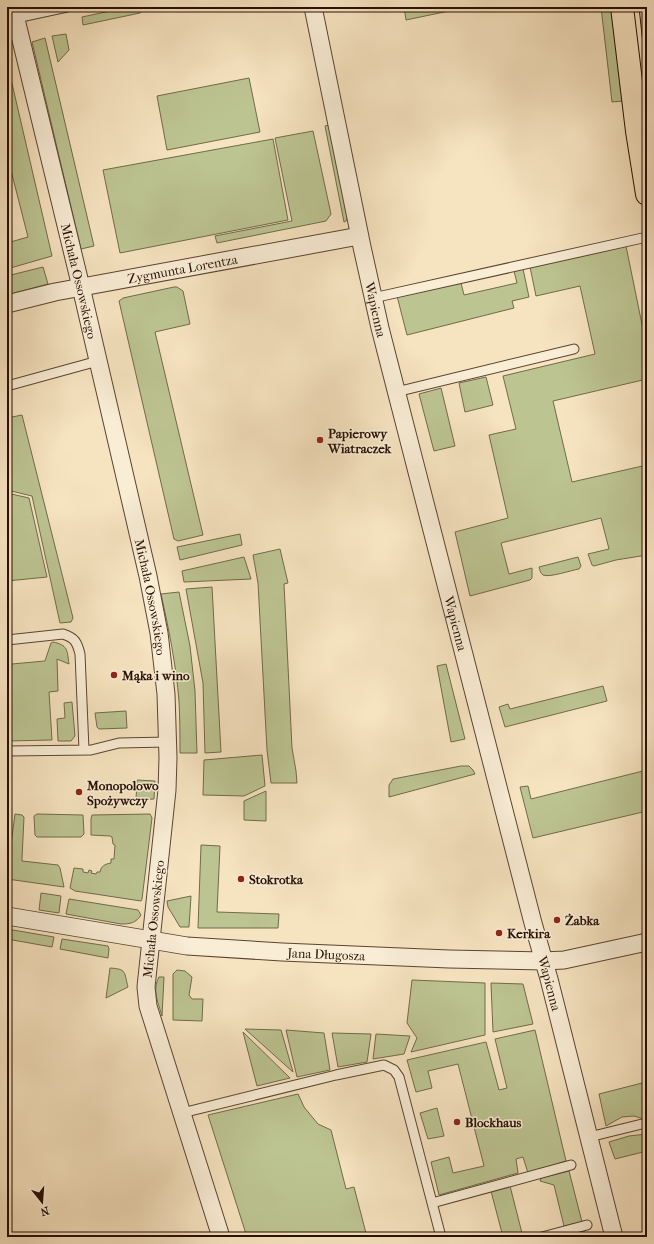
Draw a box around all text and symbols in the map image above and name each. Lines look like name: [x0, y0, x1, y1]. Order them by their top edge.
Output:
street label: Michała Ossowskiego: [58, 222, 100, 341]
street label: Zygmunta Lorentza: [126, 251, 240, 286]
street label: Wapienna: [362, 280, 389, 340]
place label: Papierowy Wiatraczek: [327, 426, 393, 456]
marker: Papierowy Wiatraczek: [315, 435, 325, 445]
street label: Michała Ossowskiego: [132, 537, 169, 656]
street label: Wapienna: [441, 594, 470, 654]
place label: Mąka i wino: [121, 668, 190, 684]
marker: Mąka i wino: [109, 670, 119, 680]
place label: Monopolowo Spożywczy: [86, 778, 159, 809]
marker: Monopolowo Spożywczy: [74, 787, 84, 797]
street label: Michała Ossowskiego: [140, 859, 167, 979]
place label: Stokrotka: [249, 872, 304, 887]
marker: Stokrotka: [236, 874, 246, 884]
place label: Żabka: [565, 913, 600, 928]
marker: Żabka: [552, 915, 562, 925]
place label: Kerkira: [507, 926, 551, 941]
marker: Kerkira: [494, 928, 504, 938]
street label: Jana Długosza: [286, 945, 366, 964]
street label: Wapienna: [535, 953, 564, 1014]
place label: Blockhaus: [465, 1115, 522, 1130]
marker: Blockhaus: [452, 1117, 462, 1127]
north arrow: [22, 1182, 62, 1222]
text: N: [38, 1204, 51, 1219]

